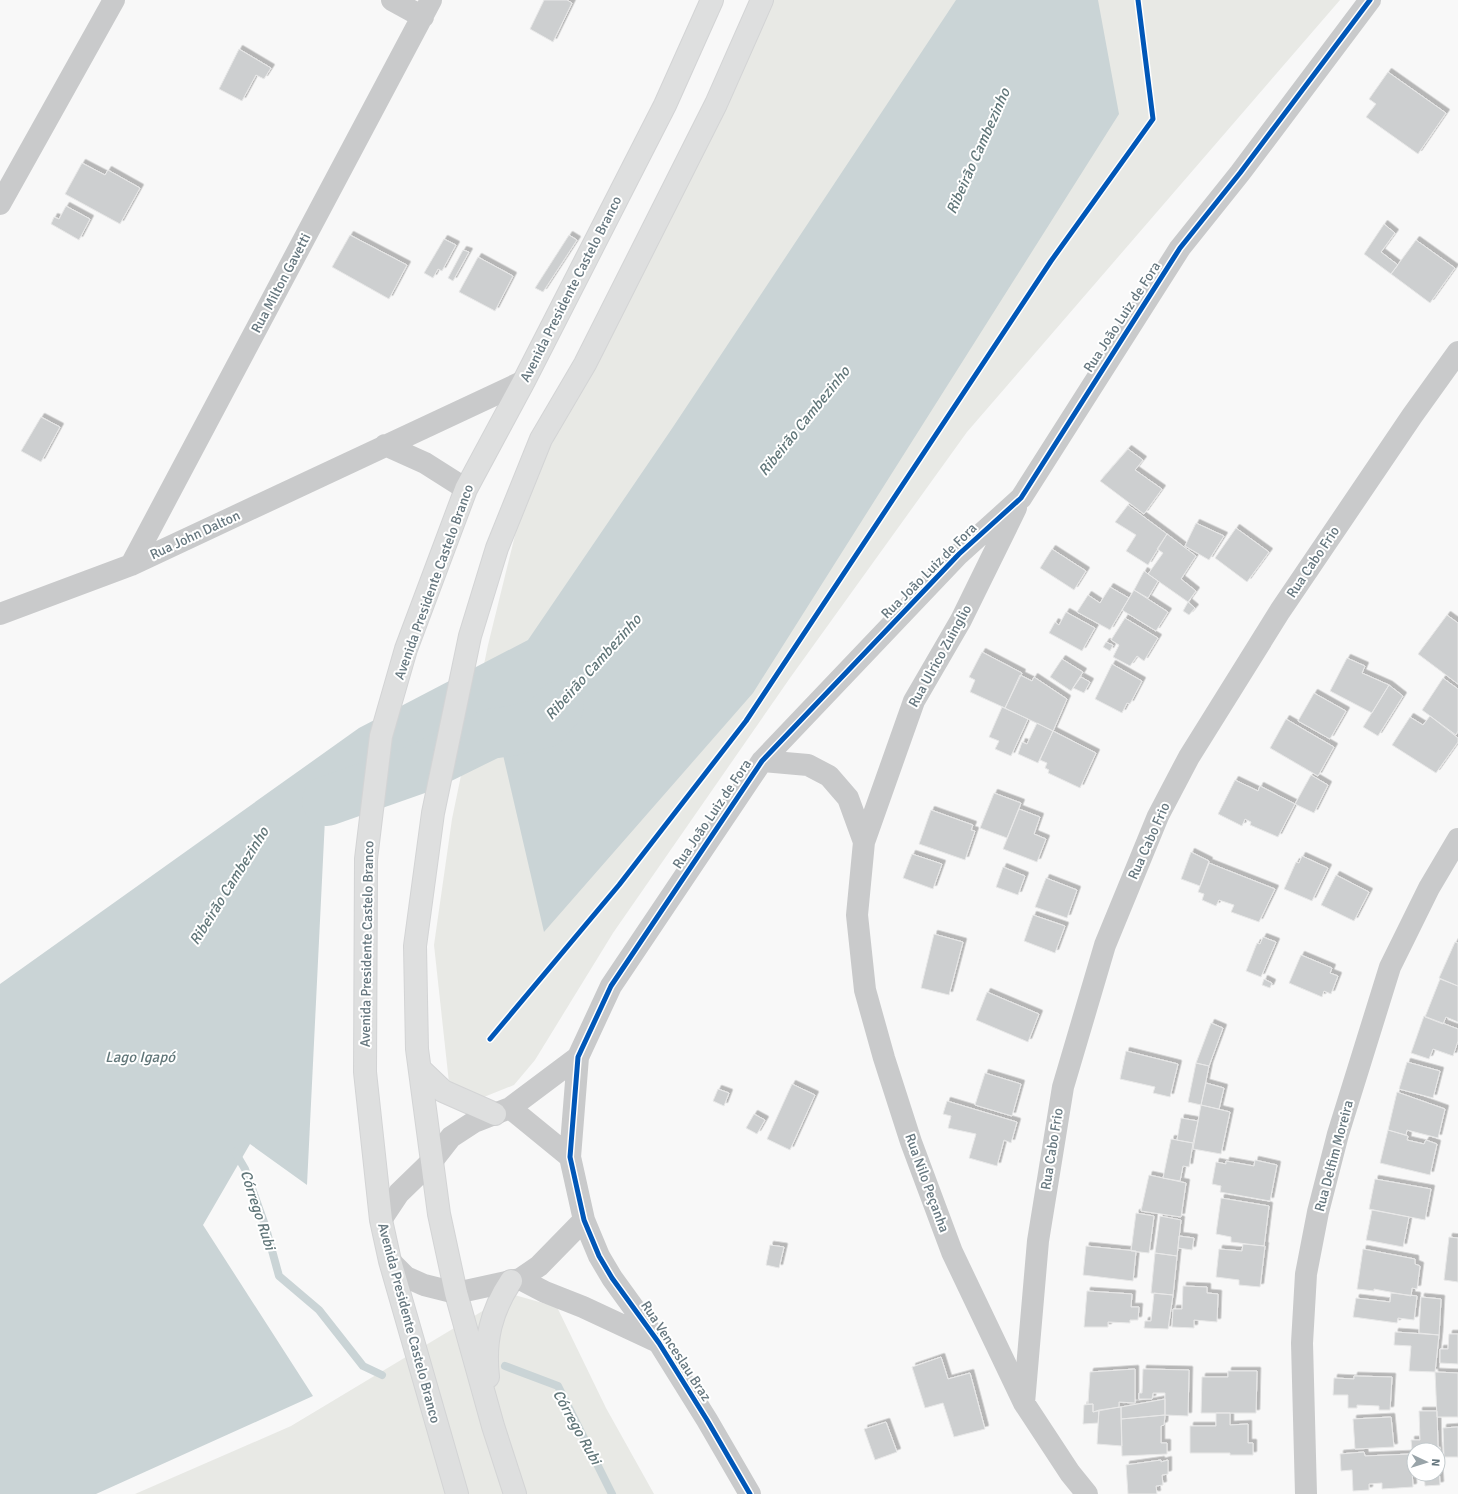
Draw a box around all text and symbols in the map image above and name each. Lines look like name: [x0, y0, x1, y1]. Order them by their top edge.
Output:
water label: Ribeirão Cambezinho: [942, 84, 1014, 217]
street label: Avenida Presidente Castelo Branco: [517, 193, 625, 385]
street label: Rua Milton Gavetti: [248, 230, 314, 336]
street label: Rua João Luiz de Fora: [1080, 259, 1164, 375]
water label: Ribeirão Cambezinho: [754, 362, 854, 479]
street label: Avenida Presidente Castelo Branco: [391, 482, 477, 682]
street label: Rua John Dalton: [147, 507, 243, 563]
street label: Rua João Luiz de Fora: [878, 520, 980, 622]
street label: Rua Cabo Frio: [1283, 523, 1343, 601]
street label: Rua Ulrico Zuinglio: [905, 602, 975, 710]
water label: Ribeirão Cambezinho: [541, 610, 646, 723]
street label: Rua João Luiz de Fora: [669, 756, 755, 872]
street label: Rua Cabo Frio: [1124, 800, 1174, 882]
water label: Ribeirão Cambezinho: [185, 823, 273, 948]
street label: Avenida Presidente Castelo Branco: [357, 841, 377, 1047]
water label: Lago Igapó: [105, 1048, 176, 1066]
street label: Rua Delfim Moreira: [1311, 1098, 1357, 1214]
street label: Rua Cabo Frio: [1037, 1107, 1067, 1191]
street label: Rua Nilo Peçanha: [901, 1131, 953, 1235]
water label: Córrego Rubi: [237, 1168, 280, 1254]
street label: Avenida Presidente Castelo Branco: [374, 1221, 444, 1425]
street label: Rua Venceslau Braz: [637, 1298, 715, 1404]
water label: Córrego Rubi: [549, 1386, 606, 1469]
north arrow: [1406, 1442, 1446, 1482]
text: N: [1429, 1458, 1442, 1467]

